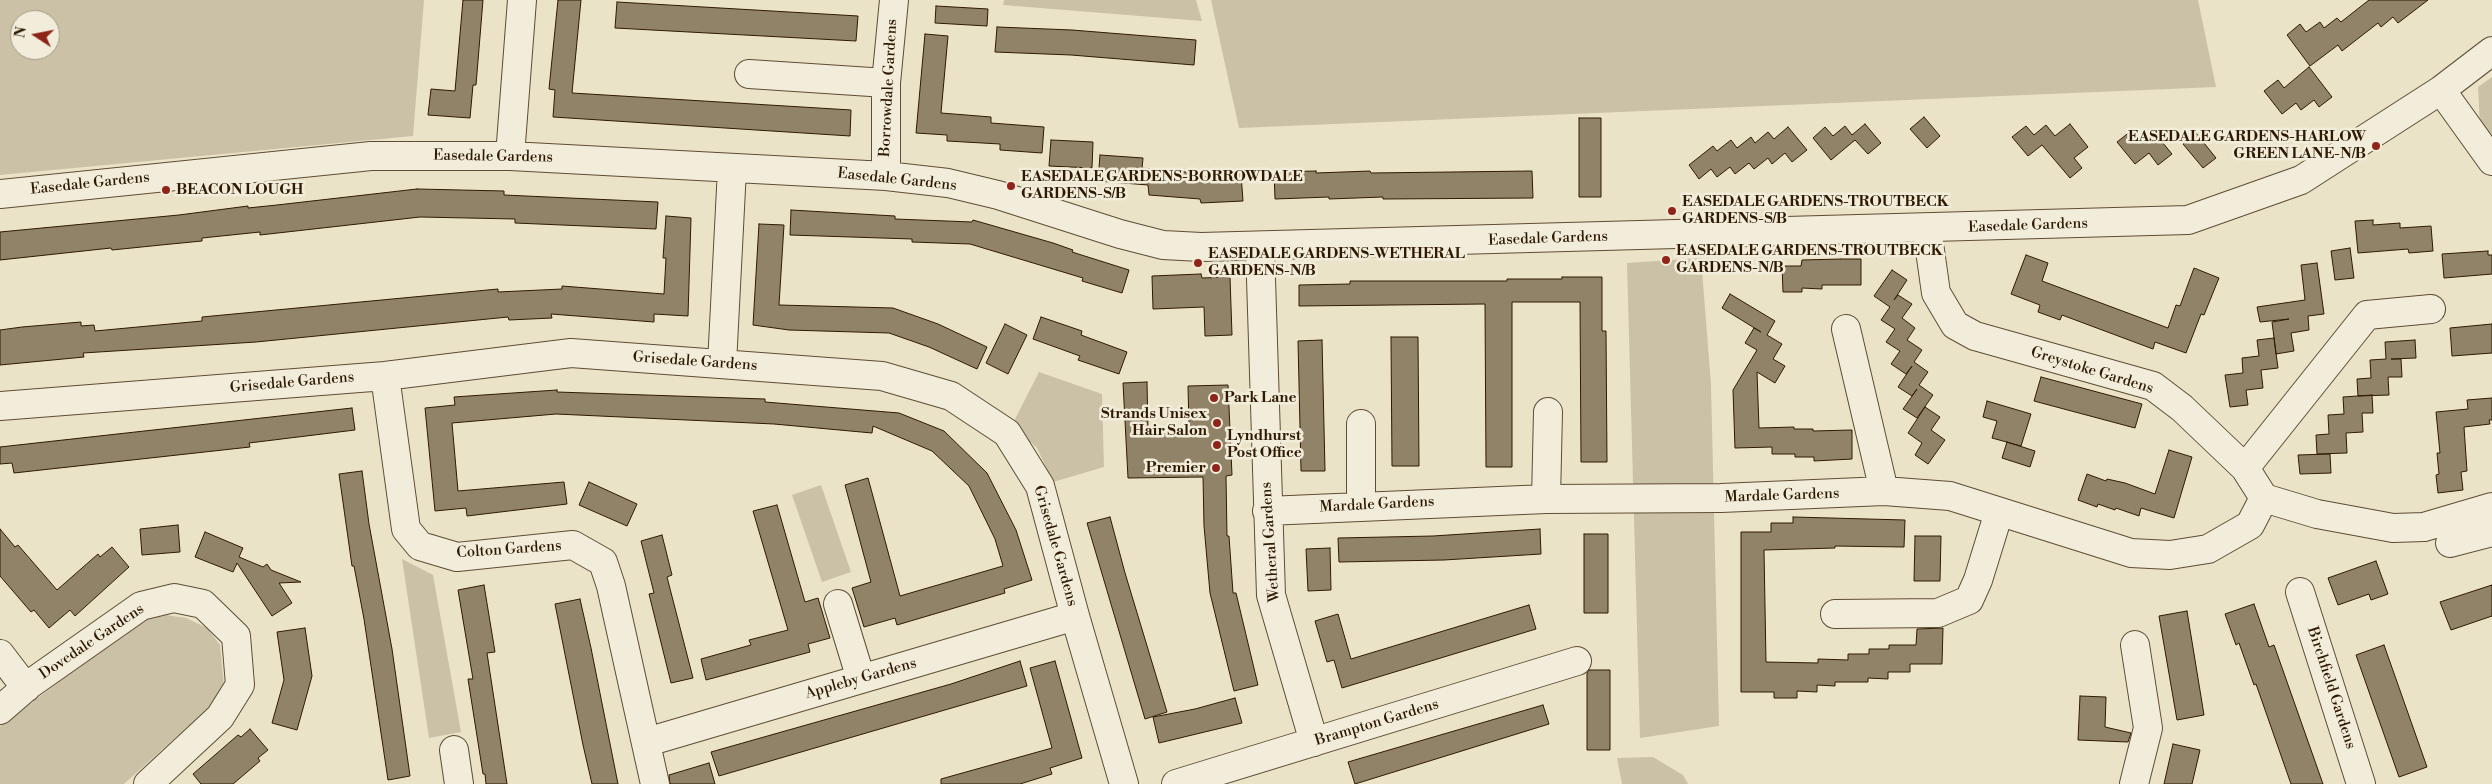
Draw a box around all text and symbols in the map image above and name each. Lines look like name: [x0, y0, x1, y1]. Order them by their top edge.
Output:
north arrow: [10, 10, 60, 60]
street label: Borrowdale Gardens: [876, 18, 902, 158]
text: N: [11, 25, 31, 39]
place label: EASEDALE GARDENS-HARLOW GREEN LANE-N/B: [2128, 128, 2366, 163]
marker: EASEDALE GARDENS-HARLOW GREEN LANE-N/B: [2370, 140, 2382, 152]
street label: Easedale Gardens: [433, 147, 553, 167]
street label: Easedale Gardens: [836, 165, 958, 195]
place label: EASEDALE GARDENS-BORROWDALE GARDENS-S/B: [1021, 168, 1303, 203]
street label: Easedale Gardens: [29, 169, 151, 199]
marker: EASEDALE GARDENS-BORROWDALE GARDENS-S/B: [1005, 180, 1017, 192]
place label: BEACON LOUGH: [176, 181, 303, 199]
marker: BEACON LOUGH: [160, 184, 172, 196]
place label: EASEDALE GARDENS-TROUTBECK GARDENS-S/B: [1682, 193, 1949, 228]
marker: EASEDALE GARDENS-TROUTBECK GARDENS-S/B: [1666, 205, 1678, 217]
street label: Easedale Gardens: [1968, 215, 2088, 237]
street label: Easedale Gardens: [1488, 228, 1608, 250]
place label: EASEDALE GARDENS-TROUTBECK GARDENS-N/B: [1676, 242, 1943, 277]
place label: EASEDALE GARDENS-WETHERAL GARDENS-N/B: [1208, 245, 1465, 280]
marker: EASEDALE GARDENS-TROUTBECK GARDENS-N/B: [1660, 254, 1672, 266]
marker: EASEDALE GARDENS-WETHERAL GARDENS-N/B: [1192, 257, 1204, 269]
street label: Greystoke Gardens: [2028, 344, 2156, 398]
street label: Grisedale Gardens: [632, 349, 758, 375]
street label: Grisedale Gardens: [229, 369, 355, 397]
place label: Park Lane: [1224, 389, 1297, 407]
marker: Park Lane: [1208, 392, 1220, 404]
place label: Strands Unisex Hair Salon: [1101, 405, 1207, 440]
marker: Strands Unisex Hair Salon: [1211, 417, 1223, 429]
place label: Lyndhurst Post Office: [1227, 427, 1302, 462]
marker: Lyndhurst Post Office: [1211, 439, 1223, 451]
place label: Premier: [1146, 459, 1206, 477]
marker: Premier: [1210, 462, 1222, 474]
street label: Wetheral Gardens: [1258, 481, 1284, 603]
street label: Grisedale Gardens: [1029, 484, 1081, 608]
street label: Mardale Gardens: [1724, 485, 1840, 507]
street label: Mardale Gardens: [1319, 493, 1435, 517]
street label: Colton Gardens: [456, 537, 562, 563]
street label: Dovedale Gardens: [36, 600, 148, 684]
street label: Birchfield Gardens: [2303, 625, 2359, 751]
street label: Appleby Gardens: [803, 654, 919, 704]
street label: Brampton Gardens: [1313, 696, 1441, 750]

